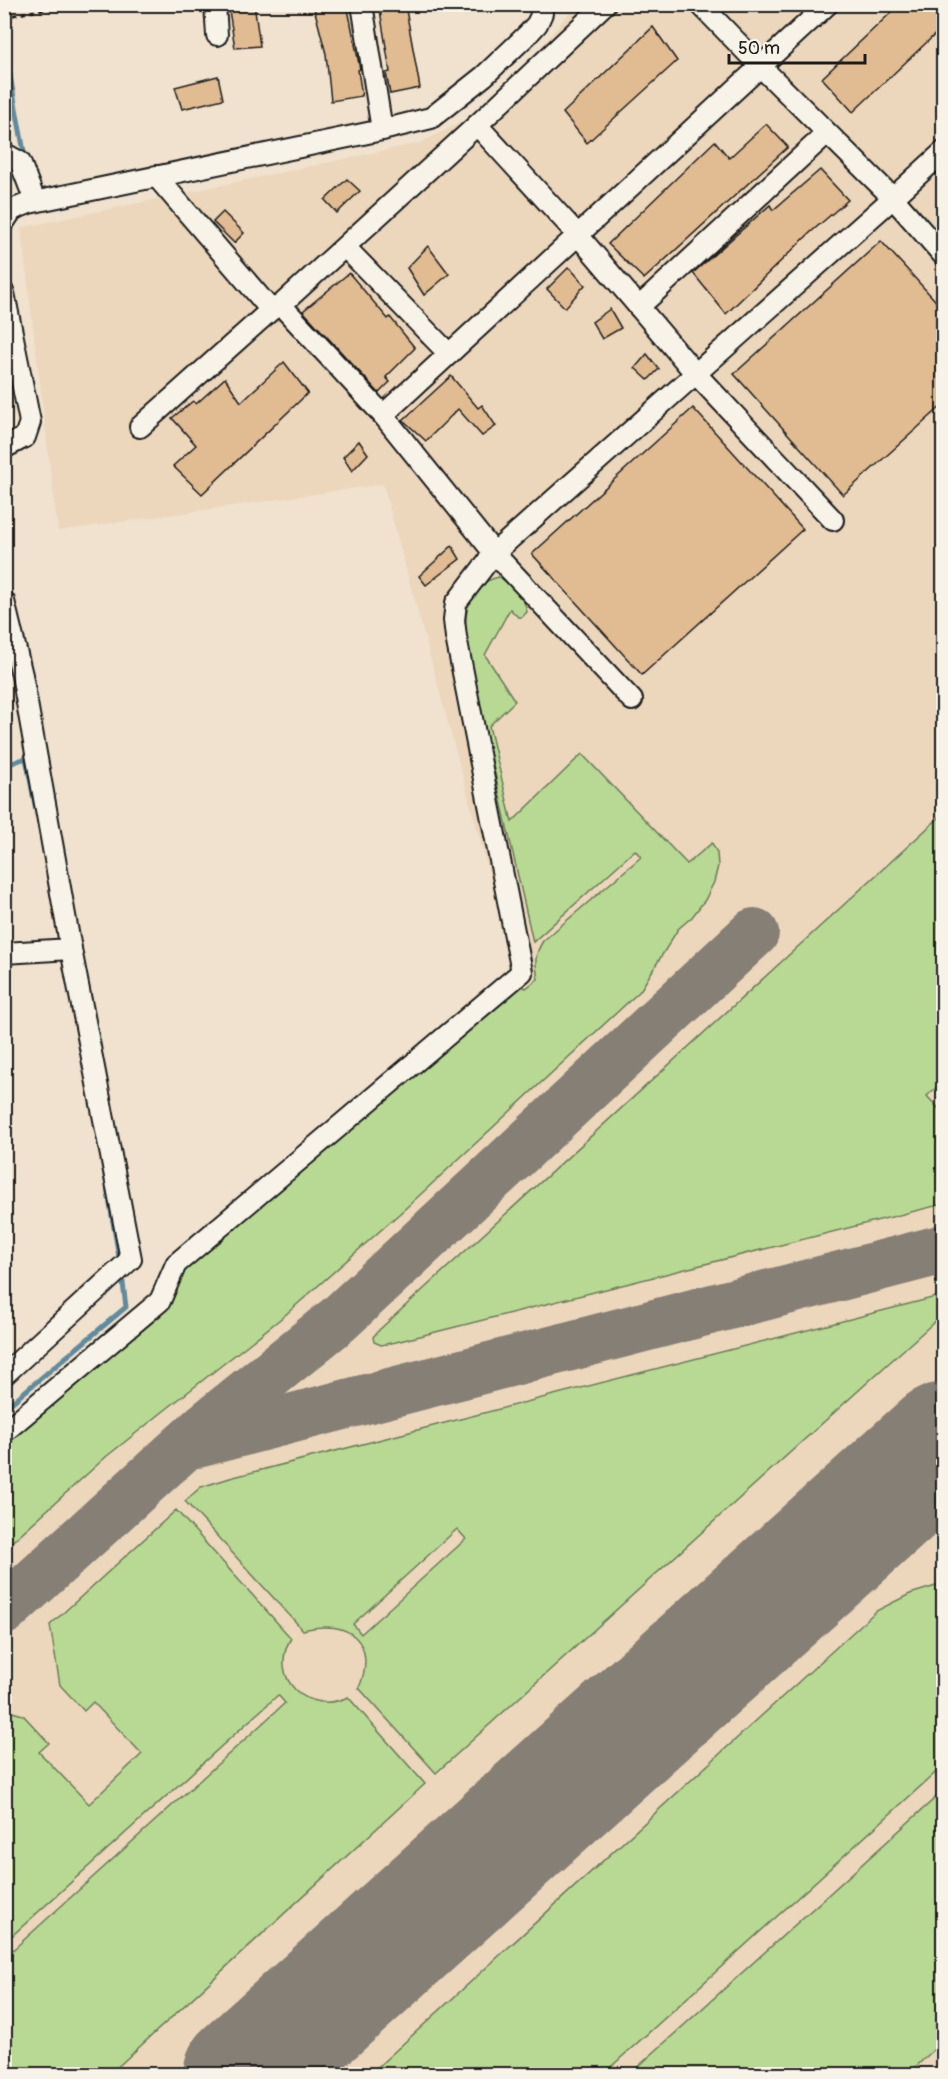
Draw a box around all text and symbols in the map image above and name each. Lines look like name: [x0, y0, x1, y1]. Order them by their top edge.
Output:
scale bar: [729, 27, 866, 65]
text: 50 m: [738, 37, 780, 60]

